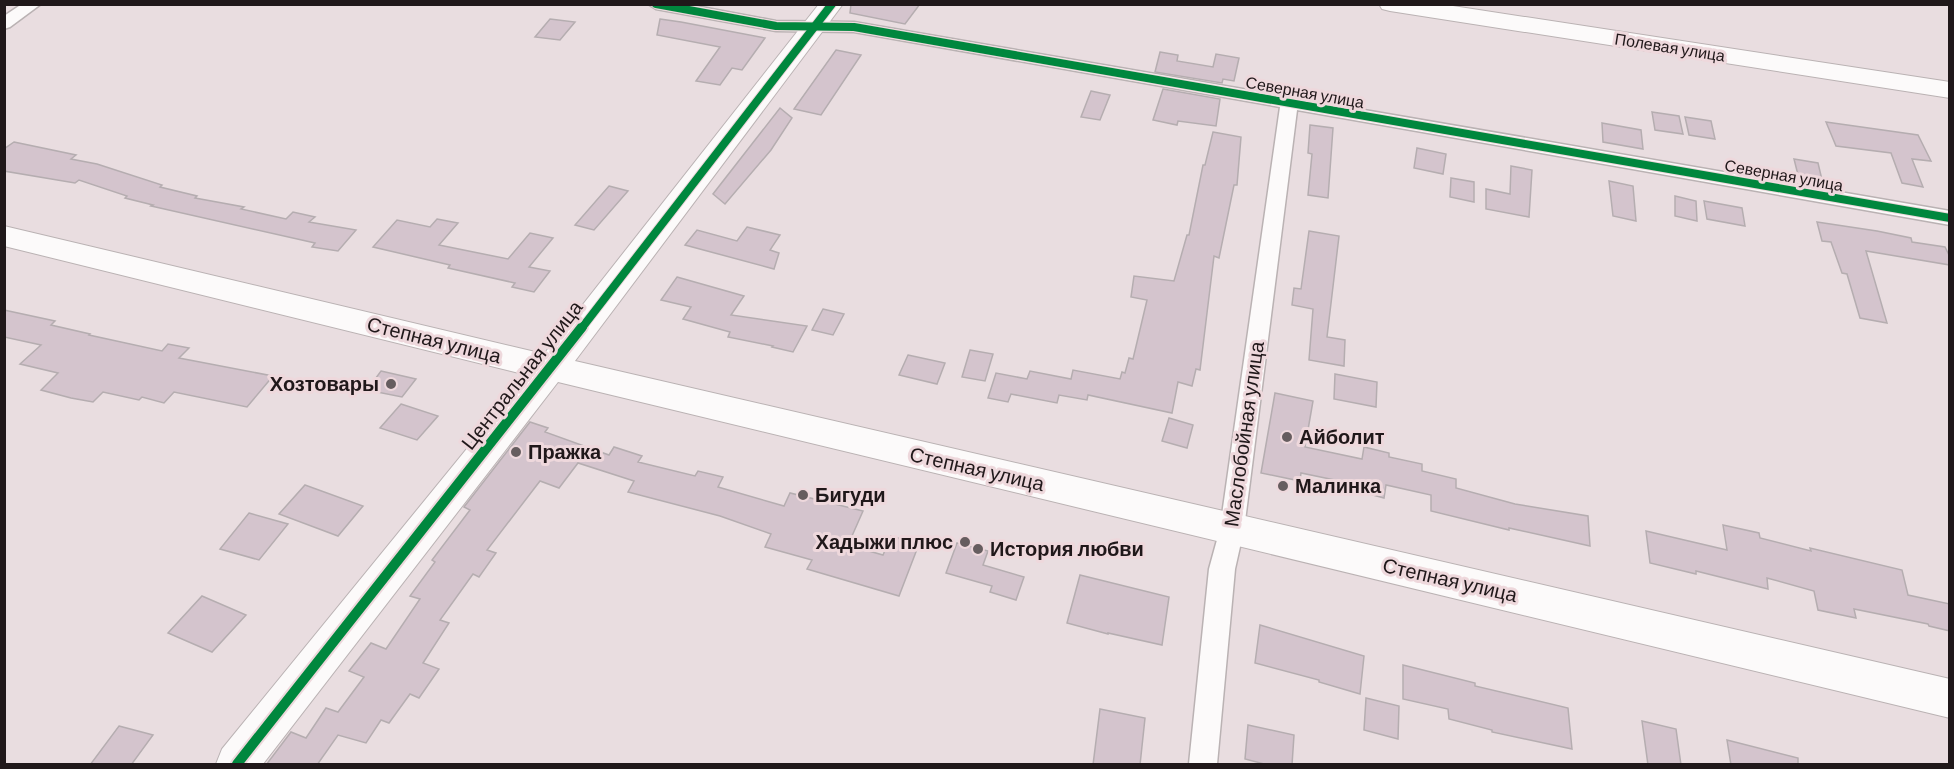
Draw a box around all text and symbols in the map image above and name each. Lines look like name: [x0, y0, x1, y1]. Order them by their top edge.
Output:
street label: Полевая улица: [1614, 28, 1727, 65]
street label: Северная улица: [1244, 72, 1366, 111]
street label: Северная улица: [1723, 155, 1845, 194]
street label: Центральная улица: [456, 294, 587, 454]
street label: Степная улица: [365, 311, 505, 367]
street label: Маслобойная улица: [1218, 339, 1268, 528]
place label: Хозтовары: [270, 371, 379, 395]
marker: Хозтовары: [384, 377, 398, 391]
place label: Айболит: [1299, 424, 1385, 448]
marker: Айболит: [1280, 430, 1294, 444]
place label: Пражка: [528, 439, 602, 463]
street label: Степная улица: [908, 441, 1048, 495]
marker: Пражка: [509, 445, 523, 459]
place label: Малинка: [1295, 473, 1382, 497]
marker: Малинка: [1276, 479, 1290, 493]
place label: Бигуди: [815, 482, 886, 506]
marker: Бигуди: [796, 488, 810, 502]
place label: Хадыжи плюс: [816, 529, 953, 553]
marker: Хадыжи плюс: [958, 535, 972, 549]
place label: История любви: [990, 536, 1144, 560]
marker: История любви: [971, 542, 985, 556]
street label: Степная улица: [1381, 552, 1521, 606]

